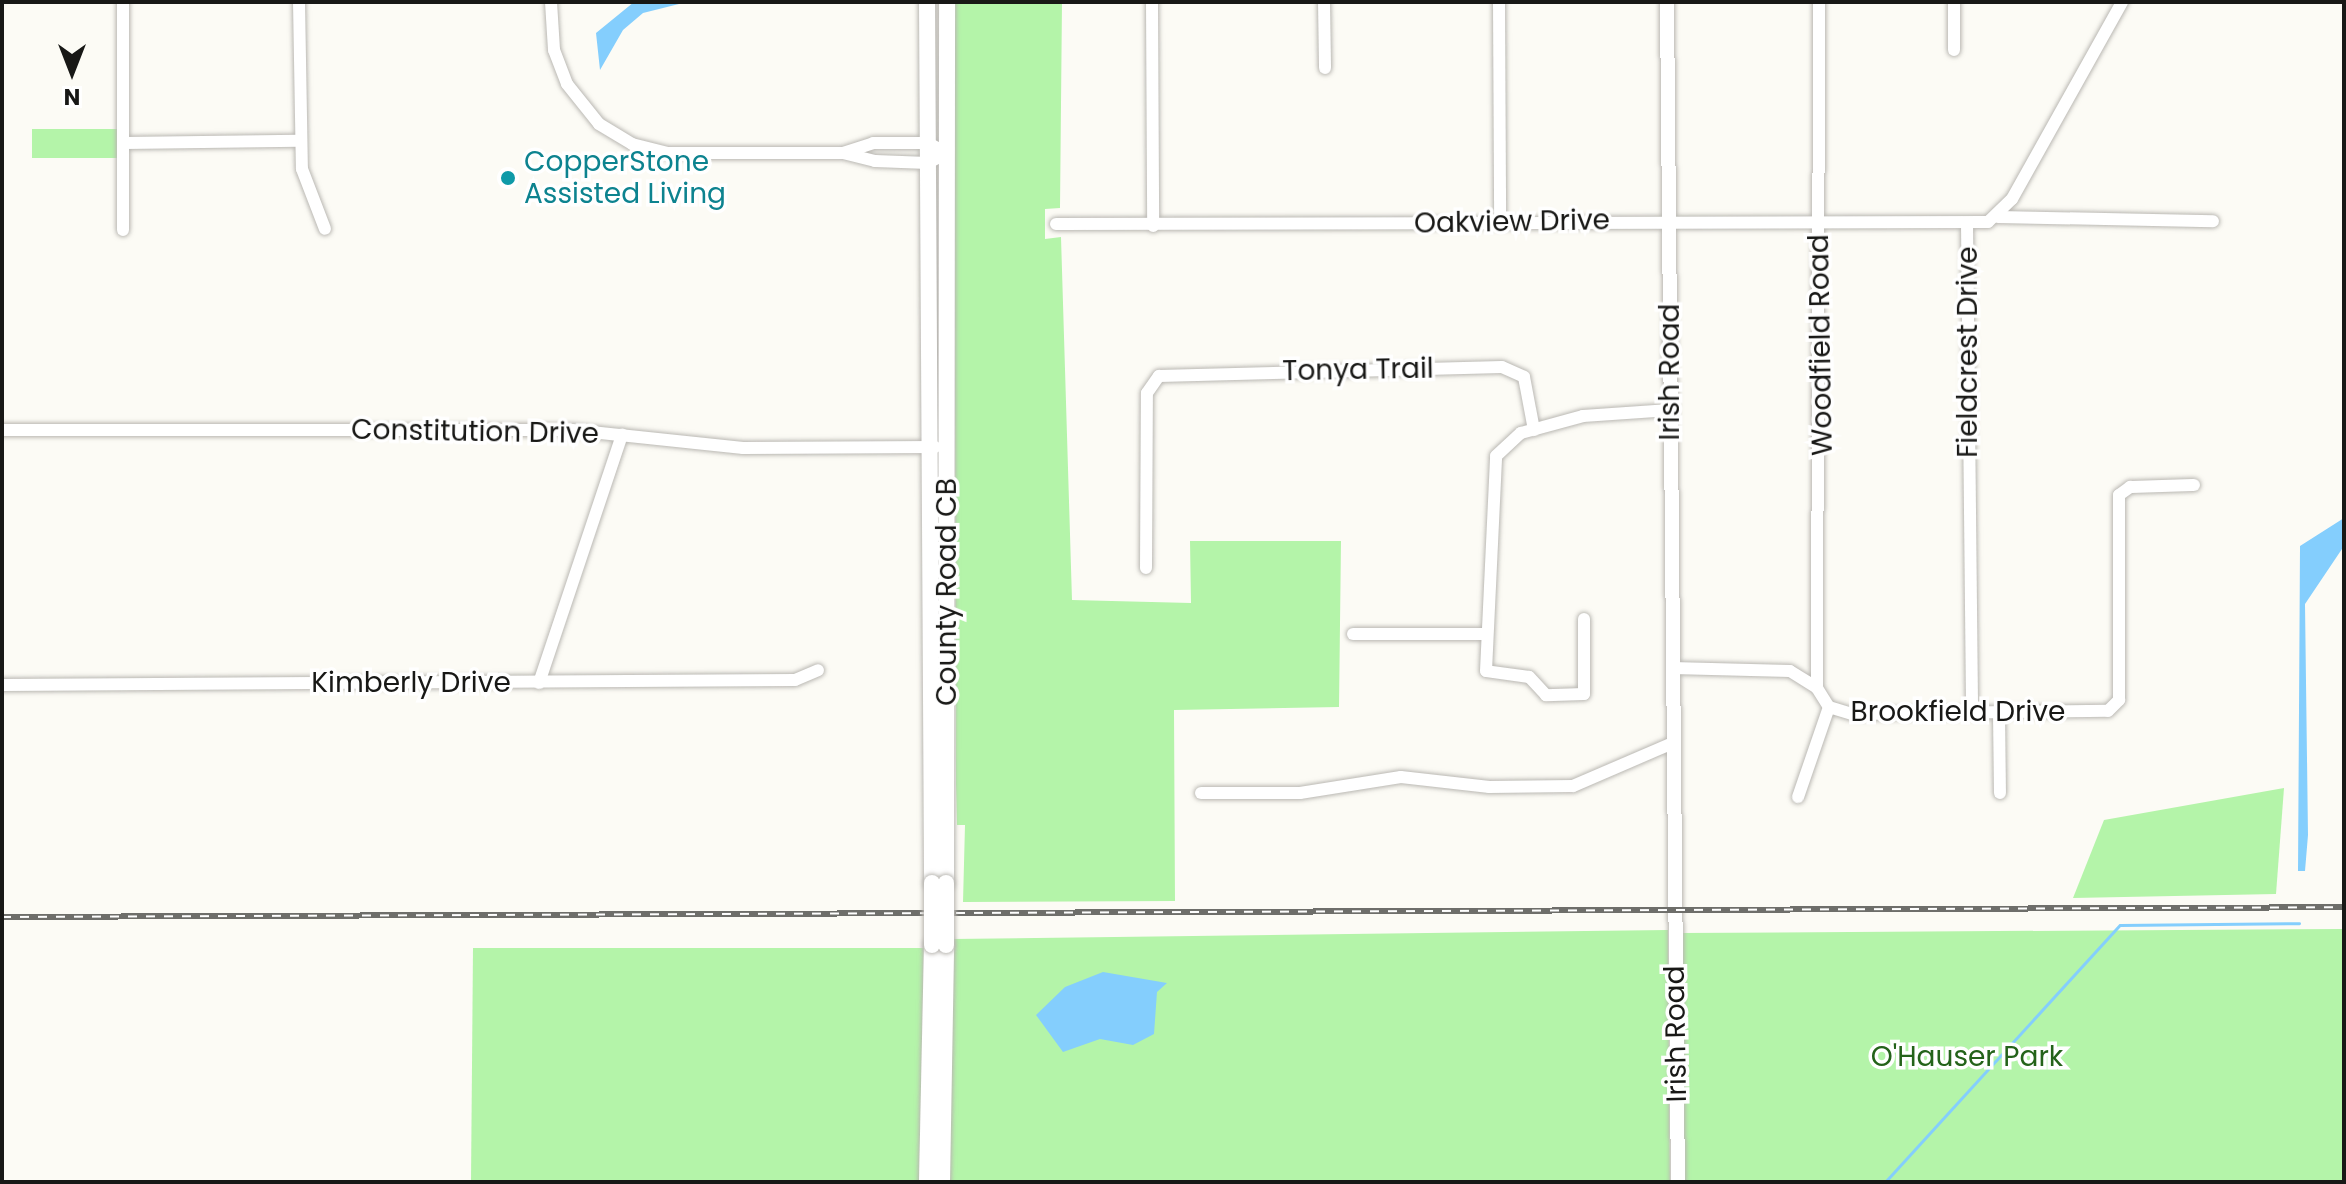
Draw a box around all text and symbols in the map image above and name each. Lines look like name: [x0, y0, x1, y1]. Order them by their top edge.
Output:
north arrow: [32, 32, 112, 112]
text: N: [64, 81, 80, 112]
place label: CopperStone Assisted Living: [524, 145, 726, 211]
marker: CopperStone Assisted Living: [499, 169, 517, 187]
street label: Oakview Drive: [1414, 203, 1610, 241]
street label: Woodfield Road: [1802, 234, 1840, 456]
street label: Fieldcrest Drive: [1951, 246, 1985, 458]
street label: Irish Road: [1653, 303, 1687, 441]
street label: Tonya Trail: [1282, 352, 1434, 388]
street label: Constitution Drive: [351, 413, 599, 451]
street label: County Road CB: [930, 478, 964, 706]
street label: Kimberly Drive: [311, 666, 511, 700]
street label: Brookfield Drive: [1851, 695, 2065, 729]
street label: Irish Road: [1658, 965, 1694, 1103]
park label: O'Hauser Park: [1871, 1040, 2063, 1074]

